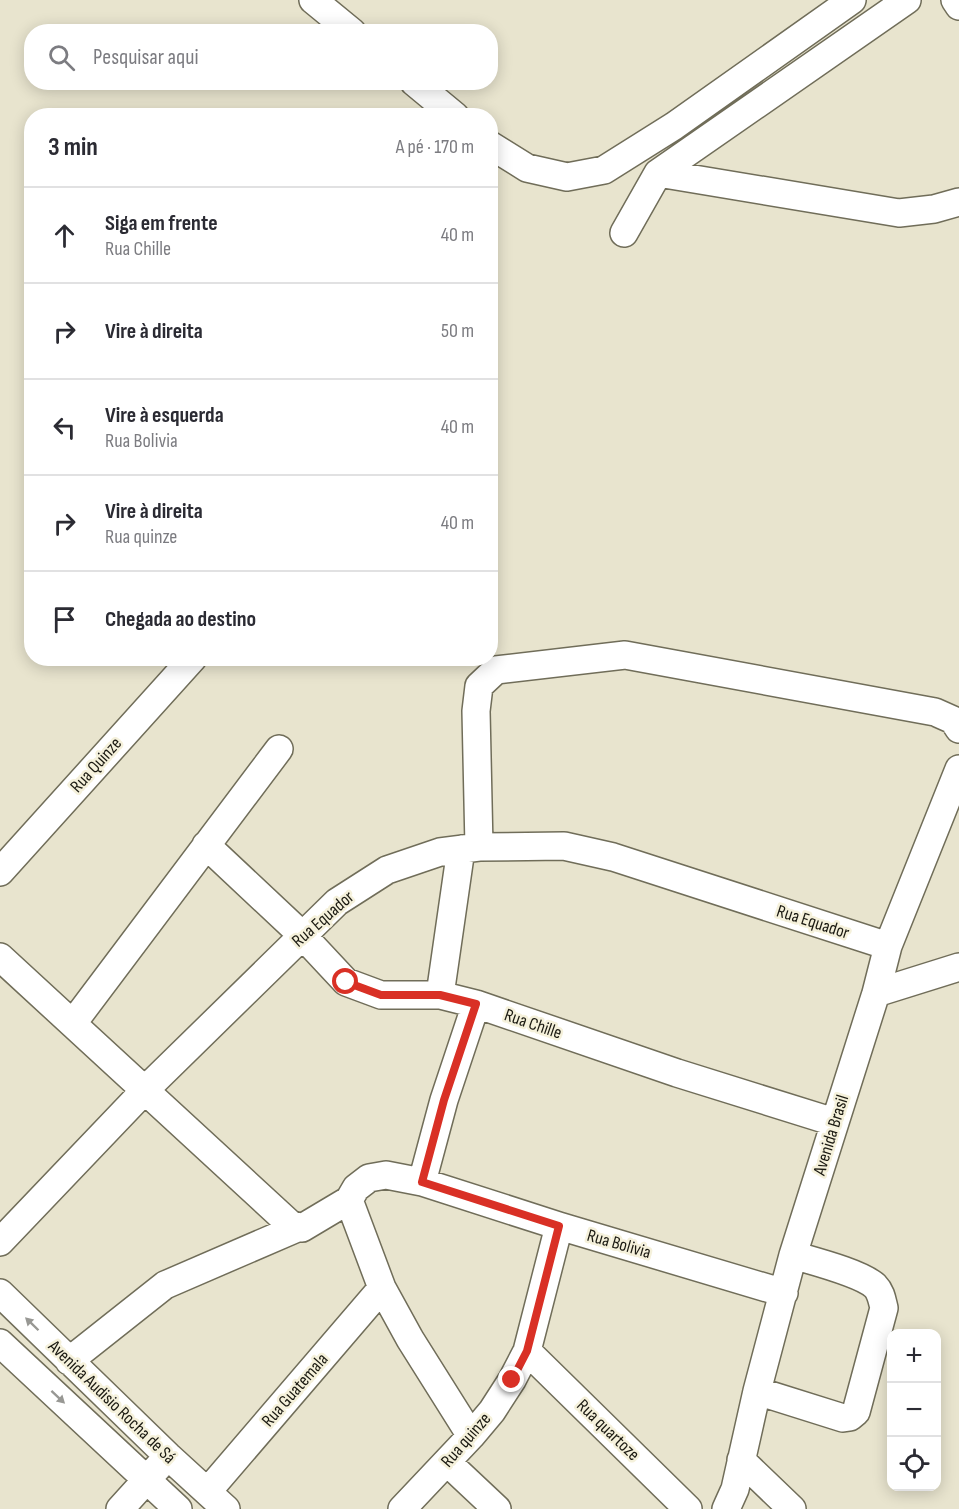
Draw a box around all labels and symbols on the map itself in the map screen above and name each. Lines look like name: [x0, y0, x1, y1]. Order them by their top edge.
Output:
street label: Rua Quinze: [66, 733, 126, 797]
street label: Rua Equador: [288, 886, 358, 952]
street label: Rua Equador: [774, 900, 852, 944]
route start: [332, 968, 358, 994]
street label: Rua Chille: [502, 1004, 564, 1044]
street label: Avenida Brasil: [809, 1092, 853, 1179]
street label: Rua Bolivia: [585, 1225, 653, 1263]
one-way arrow: [25, 1317, 39, 1331]
street label: Avenida Audisio Rocha de Sá: [43, 1335, 180, 1468]
street label: Rua Guatemala: [257, 1349, 333, 1431]
route end: [498, 1366, 524, 1392]
one-way arrow: [50, 1390, 65, 1403]
street label: Rua quartoze: [572, 1395, 644, 1465]
street label: Rua quinze: [437, 1409, 495, 1471]

